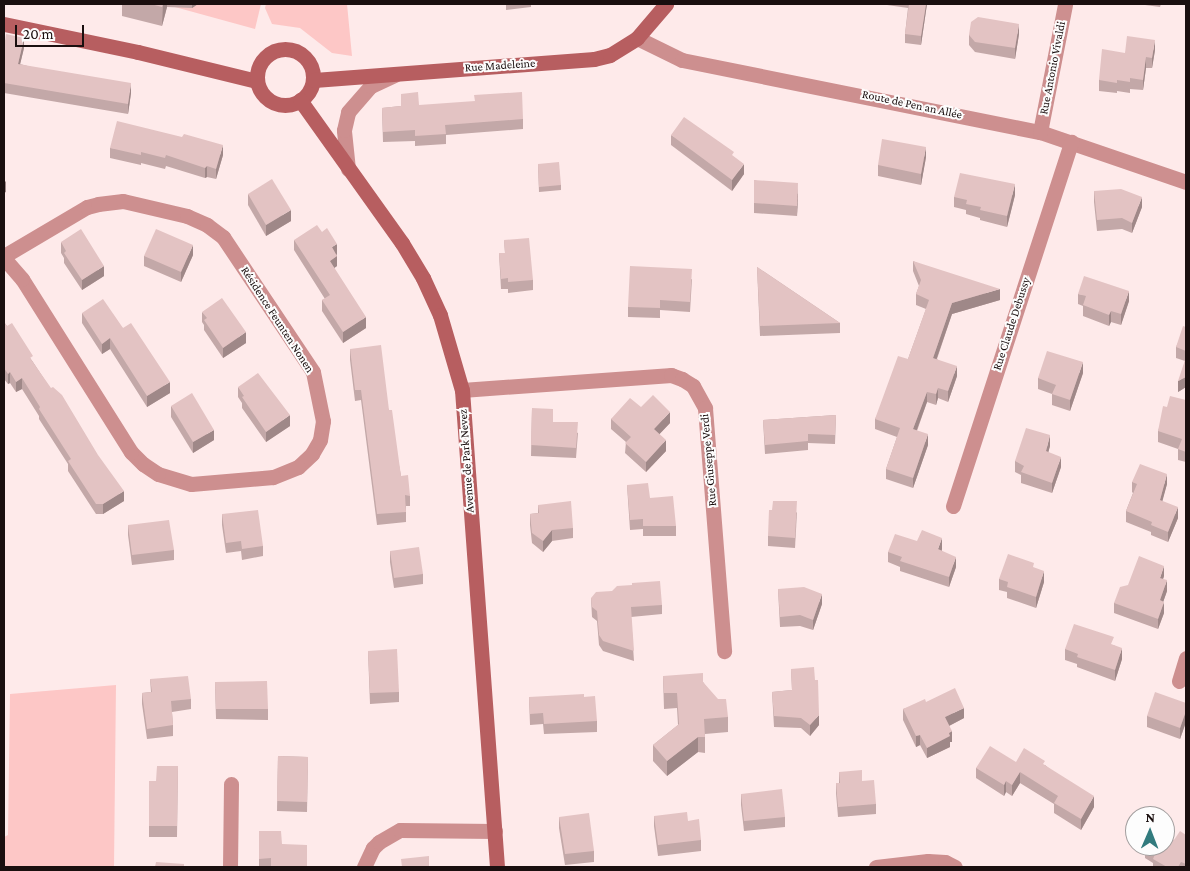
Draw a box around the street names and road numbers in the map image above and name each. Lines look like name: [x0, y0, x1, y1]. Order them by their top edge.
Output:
street label: Rue Antonio Vivaldi: [1037, 20, 1069, 116]
street label: Rue Madeleine: [464, 56, 536, 76]
street label: Route de Pen an Allée: [861, 87, 963, 123]
street label: Résidence Feunten Nonen: [237, 264, 317, 376]
street label: Rue Claude Debussy: [990, 276, 1034, 372]
street label: Avenue de Park Nevez: [456, 409, 478, 513]
street label: Rue Giuseppe Verdi: [698, 413, 720, 507]

